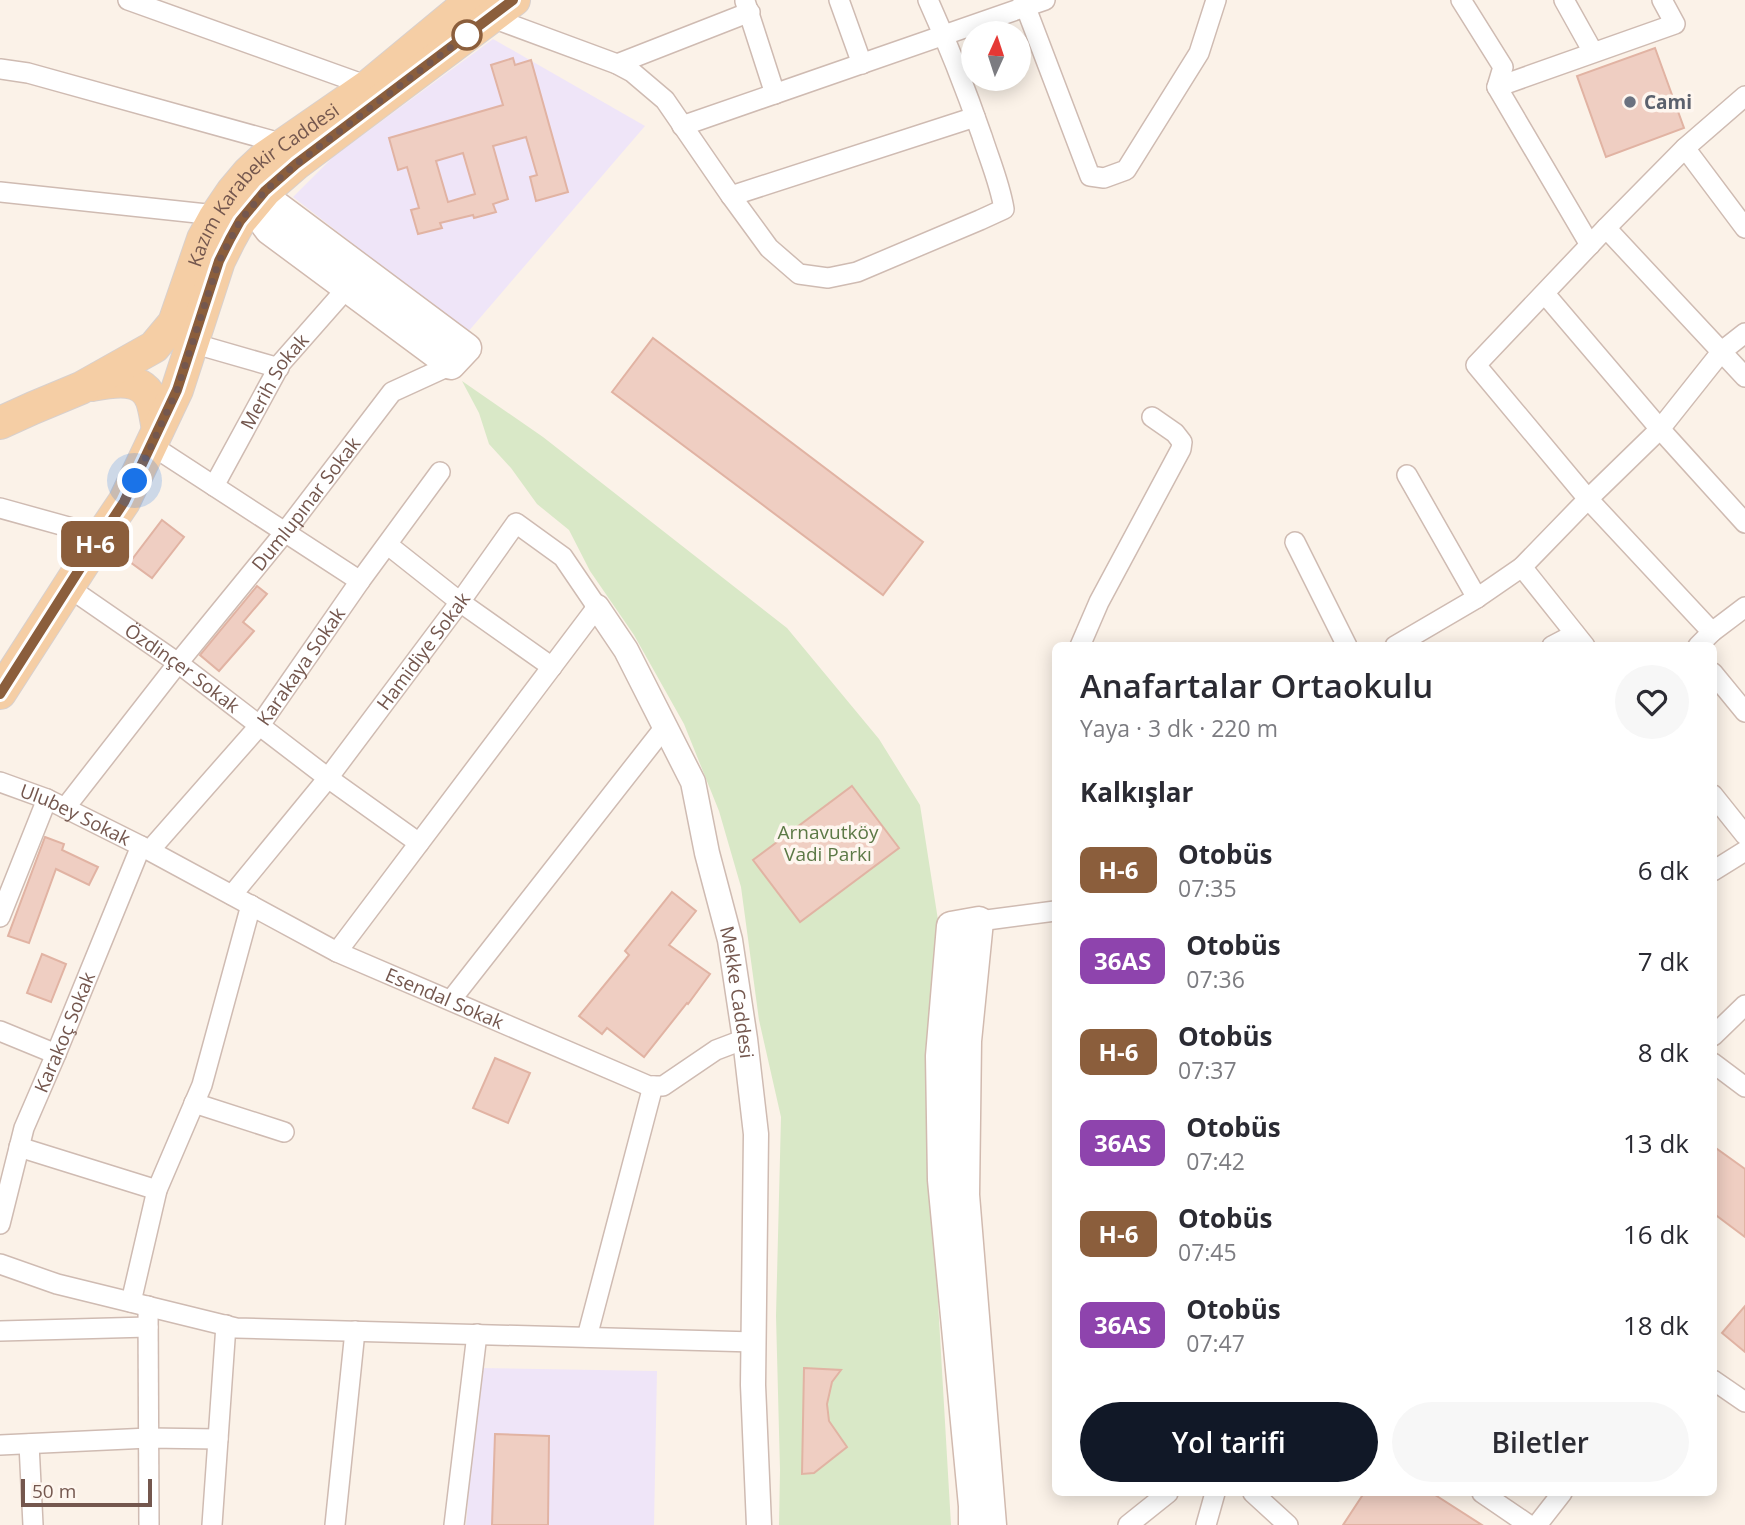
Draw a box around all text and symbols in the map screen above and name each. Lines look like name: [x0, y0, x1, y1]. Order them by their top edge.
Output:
unlabelled marker: [452, 20, 482, 50]
north arrow: [961, 21, 1031, 91]
map controls: [961, 21, 1031, 91]
place label: Cami: [1644, 89, 1692, 115]
marker: Cami: [1622, 94, 1638, 110]
street label: Kazım Karabekir Caddesi: [181, 97, 344, 270]
street label: Merih Sokak: [234, 328, 314, 434]
street label: Dumlupınar Sokak: [245, 431, 366, 576]
your location: [117, 463, 152, 498]
line badge: H-6: [55, 521, 135, 567]
text: H-6: [75, 527, 115, 560]
street label: Hamidiye Sokak: [371, 587, 476, 715]
street label: Karakaya Sokak: [251, 602, 351, 731]
street label: Özdinçer Sokak: [120, 617, 245, 719]
text: Anafartalar Ortaokulu: [1080, 663, 1433, 708]
button: heart: [1615, 665, 1689, 739]
text: Yaya · 3 dk · 220 m: [1080, 712, 1278, 744]
text: Kalkışlar: [1080, 774, 1193, 810]
street label: Ulubey Sokak: [17, 777, 135, 852]
park label: Arnavutköy Vadi Parkı: [778, 819, 879, 867]
text: Otobüs: [1178, 836, 1273, 872]
text: 6 dk: [1638, 852, 1689, 888]
text: H-6: [1099, 853, 1138, 886]
text: 07:35: [1178, 872, 1237, 904]
street label: Mekke Caddesi: [714, 923, 760, 1060]
text: Otobüs: [1186, 927, 1281, 963]
text: 7 dk: [1638, 943, 1689, 979]
text: 36AS: [1094, 944, 1151, 977]
street label: Esendal Sokak: [381, 961, 508, 1035]
text: 07:36: [1186, 963, 1245, 995]
street label: Karakoç Sokak: [28, 968, 101, 1097]
text: Otobüs: [1178, 1018, 1273, 1054]
text: 8 dk: [1638, 1034, 1689, 1070]
text: H-6: [1099, 1035, 1138, 1068]
text: 07:37: [1178, 1054, 1237, 1086]
text: Otobüs: [1186, 1109, 1281, 1145]
text: 13 dk: [1623, 1125, 1689, 1161]
text: 36AS: [1094, 1126, 1151, 1159]
text: 07:42: [1186, 1145, 1245, 1177]
text: Otobüs: [1178, 1200, 1273, 1236]
text: 16 dk: [1623, 1216, 1689, 1252]
text: H-6: [1099, 1217, 1138, 1250]
text: 07:45: [1178, 1236, 1237, 1268]
text: Otobüs: [1186, 1291, 1281, 1327]
text: 18 dk: [1623, 1307, 1689, 1343]
text: 36AS: [1094, 1308, 1151, 1341]
text: 07:47: [1186, 1327, 1245, 1359]
button: Yol tarifi: [1080, 1402, 1378, 1482]
button: Biletler: [1392, 1402, 1689, 1482]
scale bar: [21, 1476, 152, 1508]
text: 50 m: [32, 1478, 76, 1504]

